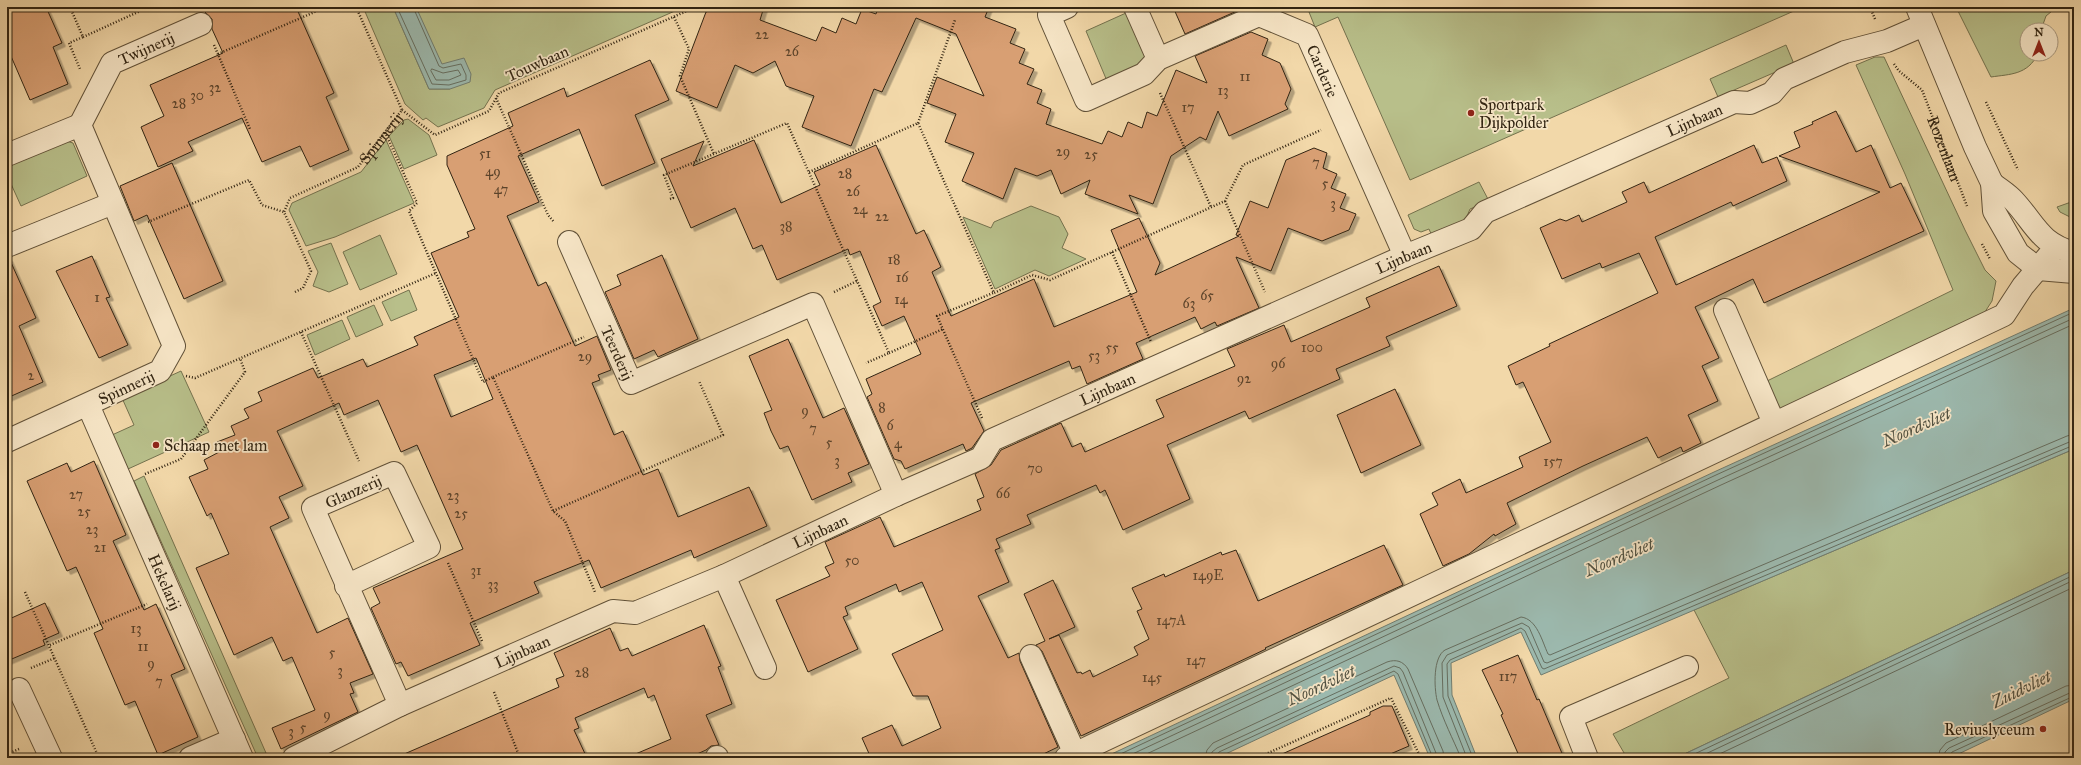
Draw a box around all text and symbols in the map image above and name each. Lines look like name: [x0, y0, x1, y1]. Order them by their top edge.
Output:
north arrow: [2019, 22, 2059, 62]
house number: 22: [755, 26, 769, 43]
text: N: [2034, 26, 2044, 39]
street label: Twijnerij: [115, 28, 177, 69]
street label: Touwbaan: [503, 41, 572, 86]
street label: Carderie: [1303, 42, 1343, 101]
house number: 26: [785, 43, 800, 60]
house number: 11: [1239, 68, 1251, 85]
house number: 32: [209, 79, 221, 96]
house number: 13: [1217, 82, 1229, 99]
house number: 30: [190, 87, 204, 104]
house number: 28: [172, 95, 186, 112]
place label: Sportpark Dijkpolder: [1479, 95, 1548, 132]
house number: 17: [1181, 99, 1195, 116]
street label: Lijnbaan: [1664, 99, 1726, 141]
marker: Sportpark Dijkpolder: [1466, 108, 1476, 118]
street label: Spinnerij: [355, 109, 406, 168]
street label: Rozenlaan: [1923, 113, 1966, 184]
house number: 29: [1056, 143, 1070, 160]
house number: 51: [479, 145, 491, 162]
house number: 25: [1084, 146, 1098, 163]
house number: 7: [1312, 154, 1320, 171]
house number: 49: [485, 163, 501, 180]
house number: 28: [838, 165, 852, 182]
house number: 5: [1322, 175, 1329, 192]
house number: 47: [494, 181, 508, 198]
house number: 26: [846, 183, 861, 200]
house number: 3: [1330, 195, 1336, 212]
house number: 24: [853, 201, 869, 218]
house number: 22: [875, 208, 889, 225]
house number: 38: [779, 218, 793, 235]
street label: Lijnbaan: [1373, 237, 1435, 278]
house number: 18: [888, 251, 900, 268]
house number: 16: [896, 269, 909, 286]
house number: 65: [1200, 287, 1214, 304]
house number: 1: [94, 289, 100, 306]
house number: 14: [894, 291, 909, 308]
house number: 63: [1183, 295, 1195, 312]
street label: Teerderij: [597, 323, 638, 383]
house number: 55: [1105, 339, 1119, 356]
house number: 100: [1301, 339, 1323, 356]
house number: 53: [1088, 347, 1100, 364]
house number: 29: [578, 348, 592, 365]
house number: 96: [1271, 355, 1286, 372]
street label: Spinnerij: [95, 366, 157, 409]
house number: 2: [28, 367, 35, 384]
street label: Lijnbaan: [1077, 368, 1139, 410]
house number: 92: [1237, 370, 1251, 387]
house number: 8: [878, 399, 886, 416]
house number: 9: [801, 402, 809, 419]
water label: Noordvliet: [1878, 402, 1955, 452]
house number: 6: [886, 417, 894, 434]
house number: 7: [809, 420, 817, 437]
house number: 5: [826, 434, 833, 451]
house number: 4: [894, 435, 903, 452]
place label: Schaap met lam: [164, 436, 268, 455]
marker: Schaap met lam: [151, 440, 161, 450]
house number: 3: [834, 452, 840, 469]
house number: 157: [1543, 453, 1563, 470]
house number: 70: [1027, 460, 1043, 477]
street label: Glanzerij: [322, 471, 384, 512]
house number: 66: [996, 485, 1011, 502]
house number: 27: [69, 486, 83, 503]
house number: 23: [447, 487, 459, 504]
house number: 25: [77, 503, 91, 520]
house number: 25: [454, 505, 468, 522]
street label: Lijnbaan: [790, 510, 851, 552]
house number: 23: [86, 521, 98, 538]
water label: Noordvliet: [1581, 533, 1658, 582]
house number: 21: [94, 539, 107, 556]
street label: Hekelarij: [144, 551, 185, 613]
house number: 50: [845, 552, 859, 569]
house number: 31: [470, 562, 482, 579]
house number: 149E: [1193, 567, 1223, 584]
house number: 33: [487, 576, 499, 593]
house number: 147A: [1156, 612, 1186, 629]
house number: 13: [130, 620, 142, 637]
street label: Lijnbaan: [492, 631, 553, 672]
house number: 11: [137, 638, 149, 655]
house number: 5: [329, 644, 336, 661]
house number: 147: [1186, 652, 1206, 669]
house number: 9: [147, 655, 155, 672]
water label: Noordvliet: [1283, 660, 1360, 711]
house number: 3: [337, 662, 343, 679]
house number: 28: [575, 664, 589, 681]
water label: Zuidvliet: [1987, 665, 2056, 713]
house number: 117: [1499, 668, 1517, 685]
house number: 145: [1142, 669, 1162, 686]
house number: 7: [155, 673, 163, 690]
house number: 9: [323, 706, 331, 723]
house number: 5: [300, 719, 307, 736]
place label: Reviuslyceum: [1944, 720, 2036, 739]
house number: 3: [288, 723, 294, 740]
marker: Reviuslyceum: [2038, 724, 2048, 734]

